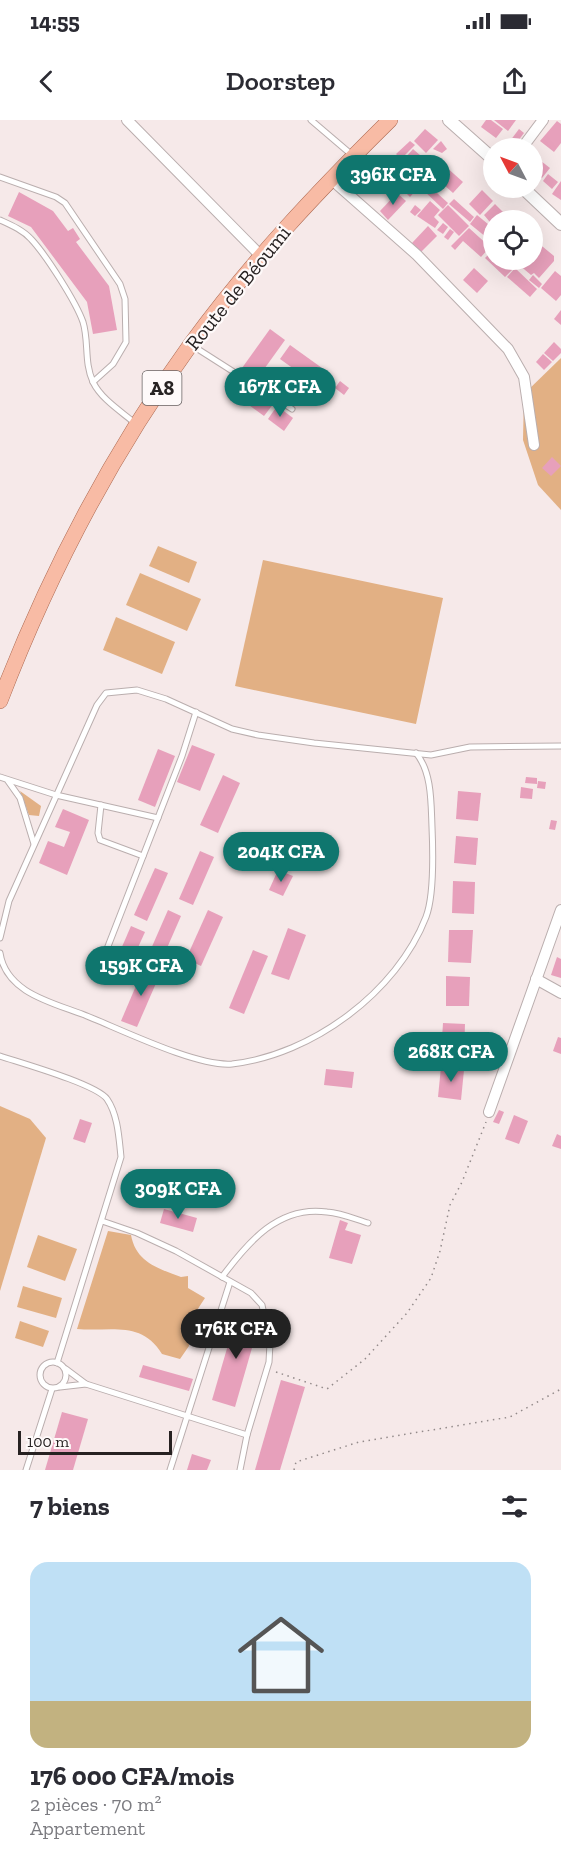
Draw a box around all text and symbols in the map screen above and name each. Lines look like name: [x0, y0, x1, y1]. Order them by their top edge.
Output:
text: 14:55: [30, 8, 80, 35]
icon: back: [30, 65, 63, 98]
text: Doorstep: [226, 65, 335, 97]
icon: share: [498, 65, 531, 98]
north arrow: [483, 138, 543, 198]
map controls: [483, 138, 543, 270]
pin: 396K CFA: [331, 155, 455, 206]
text: 396K CFA: [350, 162, 436, 186]
button: locate: [483, 210, 543, 270]
street label: Route de Béoumi: [180, 220, 296, 355]
pin: 167K CFA: [218, 367, 342, 418]
road number: A8: [142, 371, 182, 405]
text: 167K CFA: [239, 374, 321, 398]
pin: 204K CFA: [219, 832, 343, 883]
text: 204K CFA: [237, 839, 325, 863]
pin: 159K CFA: [79, 946, 203, 997]
text: 159K CFA: [99, 953, 183, 977]
pin: 268K CFA: [389, 1032, 513, 1083]
text: 268K CFA: [408, 1039, 494, 1063]
pin: 309K CFA: [116, 1169, 240, 1220]
text: 309K CFA: [135, 1176, 221, 1200]
pin: 176K CFA: [174, 1309, 298, 1360]
text: 176K CFA: [195, 1316, 277, 1340]
scale bar: [18, 1428, 172, 1456]
text: 100 m: [27, 1432, 69, 1451]
text: 7 biens: [30, 1490, 110, 1522]
icon: filters: [498, 1490, 531, 1523]
icon: home: [227, 1601, 335, 1709]
text: 176 000 CFA/mois: [30, 1760, 234, 1792]
text: 2 pièces · 70 m²: [30, 1792, 161, 1816]
text: Appartement: [30, 1816, 145, 1840]

